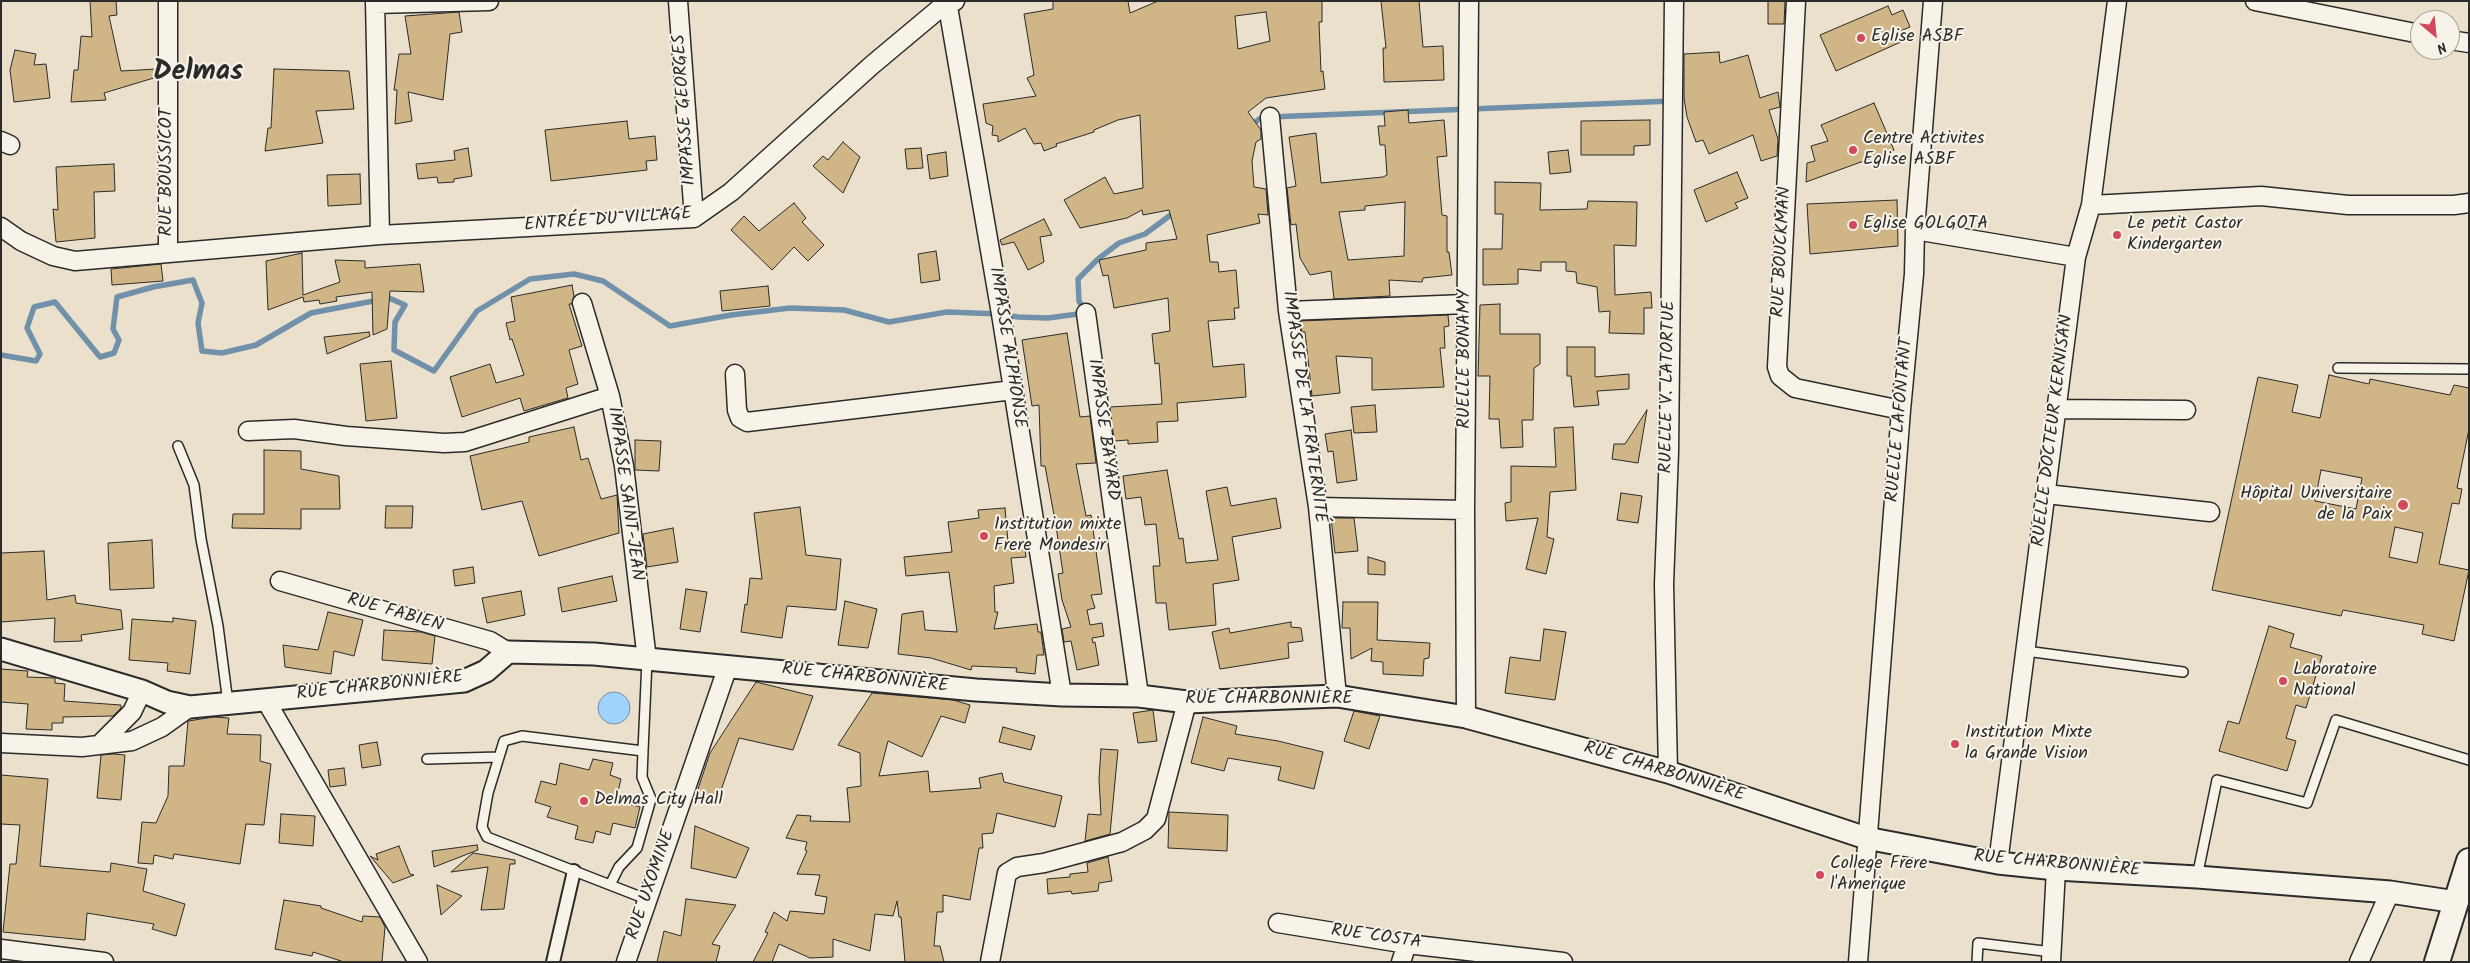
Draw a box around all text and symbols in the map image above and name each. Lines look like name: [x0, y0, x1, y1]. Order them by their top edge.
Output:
north arrow: [2410, 10, 2460, 60]
place label: Eglise ASBF: [1871, 27, 1963, 49]
marker: Eglise ASBF: [1855, 32, 1867, 44]
street label: IMPASSE GEORGES: [670, 34, 702, 186]
text: N: [2433, 36, 2451, 59]
district label: Delmas: [153, 57, 243, 91]
street label: RUE BOUSSICOT: [157, 108, 179, 236]
place label: Centre Activites Eglise ASBF: [1863, 129, 1985, 172]
marker: Centre Activites Eglise ASBF: [1847, 144, 1859, 156]
street label: RUE BOUCKMAN: [1769, 186, 1797, 318]
street label: ENTRÉE DU VILLAGE: [523, 204, 693, 238]
place label: Eglise GOLGOTA: [1863, 214, 1988, 236]
place label: Le petit Castor Kindergarten: [2127, 214, 2242, 256]
marker: Eglise GOLGOTA: [1847, 219, 1859, 231]
marker: Le petit Castor Kindergarten: [2111, 229, 2123, 241]
street label: IMPASSE ALPHONSE: [983, 266, 1029, 430]
street label: RUELLE BONAMY: [1455, 289, 1477, 429]
street label: IMPASSE DE LA FRATERNITÉ: [1276, 290, 1330, 524]
street label: RUELLE V. LATORTUE: [1657, 300, 1681, 474]
street label: RUELLE DOCTEUR KERNISAN: [2029, 314, 2079, 548]
street label: RUELLE LAFONTANT: [1883, 337, 1919, 503]
street label: IMPASSE BAYARD: [1081, 358, 1123, 502]
street label: IMPASSE SAINT-JEAN: [601, 406, 647, 582]
place label: Hôpital Universitaire de la Paix: [2240, 484, 2392, 526]
marker: Hôpital Universitaire de la Paix: [2396, 498, 2410, 512]
place label: Institution mixte Frere Mondesir: [994, 515, 1121, 558]
marker: Institution mixte Frere Mondesir: [978, 530, 990, 542]
street label: RUE FABIEN: [344, 590, 446, 638]
street label: RUE CHARBONNIÈRE: [781, 660, 949, 698]
place label: Laboratoire National: [2293, 660, 2377, 702]
street label: RUE CHARBONNIÈRE: [296, 668, 464, 706]
marker: Laboratoire National: [2277, 675, 2289, 687]
street label: RUE CHARBONNIÈRE: [1185, 689, 1353, 711]
place label: Institution Mixte la Grande Vision: [1965, 723, 2092, 766]
street label: RUE CHARBONNIÈRE: [1581, 738, 1747, 808]
marker: Institution Mixte la Grande Vision: [1949, 738, 1961, 750]
place label: Delmas City Hall: [594, 790, 723, 812]
marker: Delmas City Hall: [578, 795, 590, 807]
street label: RUE UXOMINE: [623, 827, 681, 943]
street label: RUE CHARBONNIÈRE: [1973, 847, 2141, 883]
place label: College Frere l'Amerique: [1830, 854, 1927, 896]
marker: College Frere l'Amerique: [1814, 869, 1826, 881]
street label: RUE COSTA: [1329, 921, 1423, 955]

